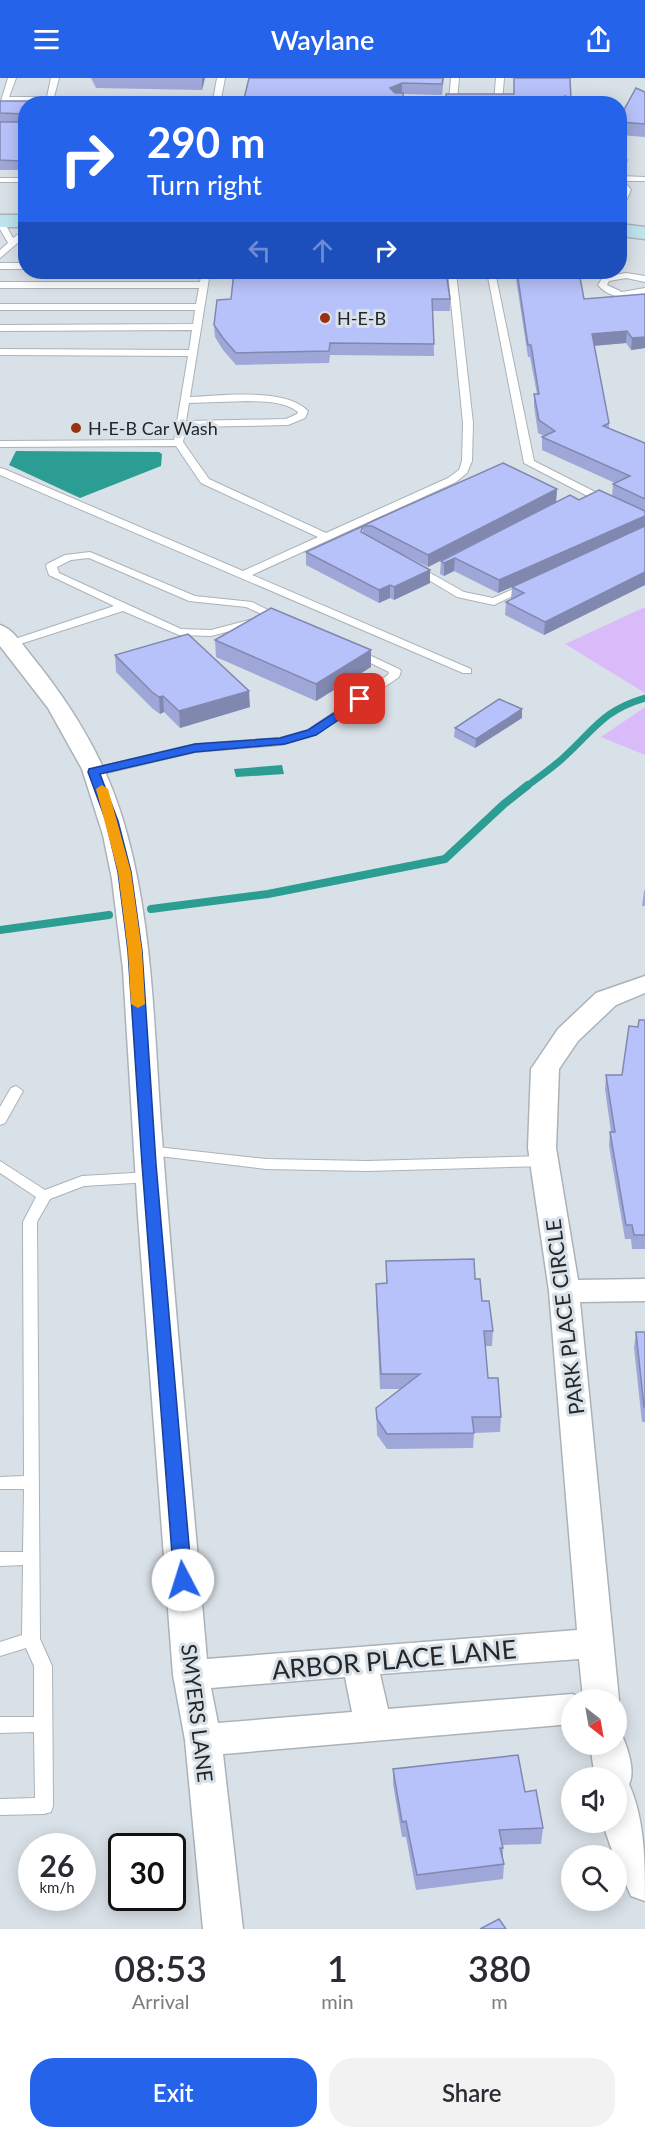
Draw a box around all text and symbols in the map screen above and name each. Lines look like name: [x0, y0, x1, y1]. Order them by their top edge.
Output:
icon: menu: [30, 23, 63, 56]
text: Waylane: [271, 23, 374, 56]
icon: share: [582, 23, 615, 56]
text: 290 m: [147, 117, 265, 167]
icon: right: [48, 120, 126, 198]
text: Turn right: [147, 168, 262, 201]
icon: left: [243, 234, 276, 267]
icon: ahead: [306, 234, 339, 267]
icon: right: [369, 234, 402, 267]
place label: H-E-B: [337, 307, 386, 329]
marker: H-E-B: [318, 311, 332, 325]
place label: H-E-B Car Wash: [88, 417, 218, 439]
marker: H-E-B Car Wash: [69, 421, 83, 435]
pin: [334, 673, 385, 724]
icon: arrive: [343, 682, 376, 715]
street label: PARK PLACE CIRCLE: [540, 1218, 588, 1416]
position arrow: [151, 1548, 215, 1612]
street label: ARBOR PLACE LANE: [270, 1632, 518, 1686]
street label: SMYERS LANE: [177, 1642, 219, 1784]
north arrow: [561, 1689, 627, 1755]
map controls: [561, 1689, 627, 1911]
button: sound: [561, 1767, 627, 1833]
speed limit sign: 30: [108, 1833, 186, 1911]
button: search: [561, 1845, 627, 1911]
text: 26: [40, 1847, 74, 1883]
text: km/h: [39, 1878, 75, 1896]
text: 08:53: [114, 1946, 207, 1990]
text: 1: [327, 1946, 348, 1990]
text: 380: [468, 1946, 531, 1990]
text: Arrival: [132, 1989, 189, 2013]
text: min: [321, 1989, 354, 2013]
text: m: [491, 1989, 508, 2013]
button: Exit: [30, 2058, 317, 2127]
button: Share: [329, 2058, 615, 2127]

